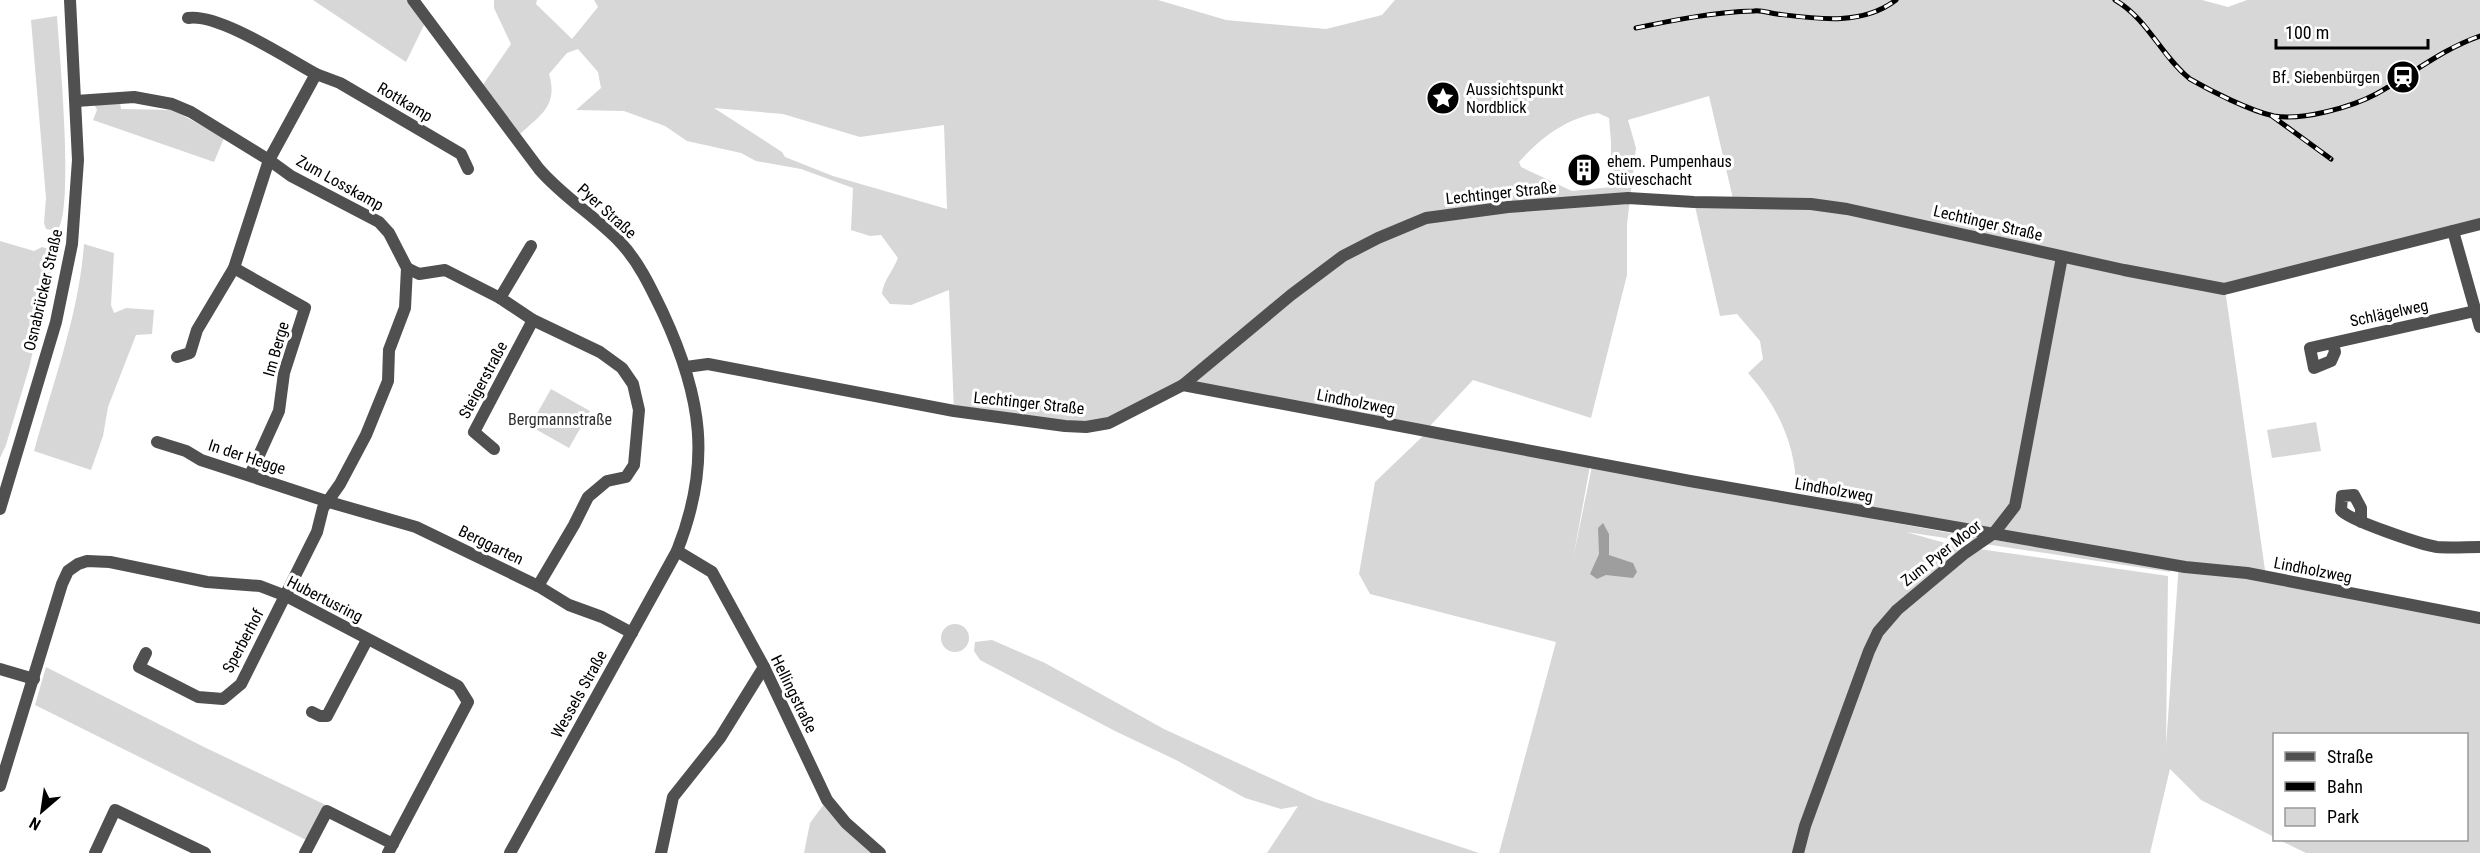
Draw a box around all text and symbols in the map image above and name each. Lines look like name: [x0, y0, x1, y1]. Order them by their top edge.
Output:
scale bar: [2276, 12, 2428, 50]
text: 100 m: [2285, 22, 2329, 43]
station icon: Bf. Siebenbürgen: [2385, 59, 2421, 95]
place label: Bf. Siebenbürgen: [2272, 68, 2380, 87]
street label: Rottkamp: [374, 78, 436, 126]
place icon: Aussichtspunkt Nordblick: [1425, 80, 1461, 116]
place label: Aussichtspunkt Nordblick: [1466, 80, 1564, 117]
street label: Zum Losskamp: [293, 151, 387, 215]
building icon: ehem. Pumpenhaus Stüveschacht: [1566, 152, 1602, 188]
place label: ehem. Pumpenhaus Stüveschacht: [1607, 152, 1732, 189]
street label: Lechtinger Straße: [1445, 178, 1557, 208]
street label: Pyer Straße: [574, 180, 640, 242]
street label: Lechtinger Straße: [1932, 201, 2044, 245]
street label: Osnabrücker Straße: [20, 227, 66, 353]
street label: Schlägelweg: [2348, 295, 2430, 331]
street label: Im Berge: [259, 319, 293, 379]
street label: Steigerstraße: [455, 338, 511, 422]
street label: Lindholzweg: [1315, 385, 1397, 419]
street label: Lechtinger Straße: [973, 388, 1085, 418]
park label: Bergmannstraße: [508, 410, 612, 429]
street label: In der Hegge: [206, 436, 288, 478]
street label: Lindholzweg: [1793, 474, 1875, 506]
street label: Zum Pyer Moor: [1897, 516, 1985, 590]
street label: Berggarten: [456, 521, 526, 569]
street label: Lindholzweg: [2272, 553, 2354, 587]
street label: Hubertusring: [284, 572, 366, 626]
street label: Sperberhof: [218, 606, 268, 676]
street label: Wessels Straße: [547, 647, 611, 741]
street label: Hellingstraße: [767, 652, 821, 736]
legend: [2273, 733, 2468, 841]
text: Straße: [2327, 746, 2373, 767]
text: Bahn: [2327, 776, 2363, 797]
north arrow: [12, 781, 72, 841]
text: Park: [2327, 806, 2359, 827]
text: N: [26, 813, 44, 834]

